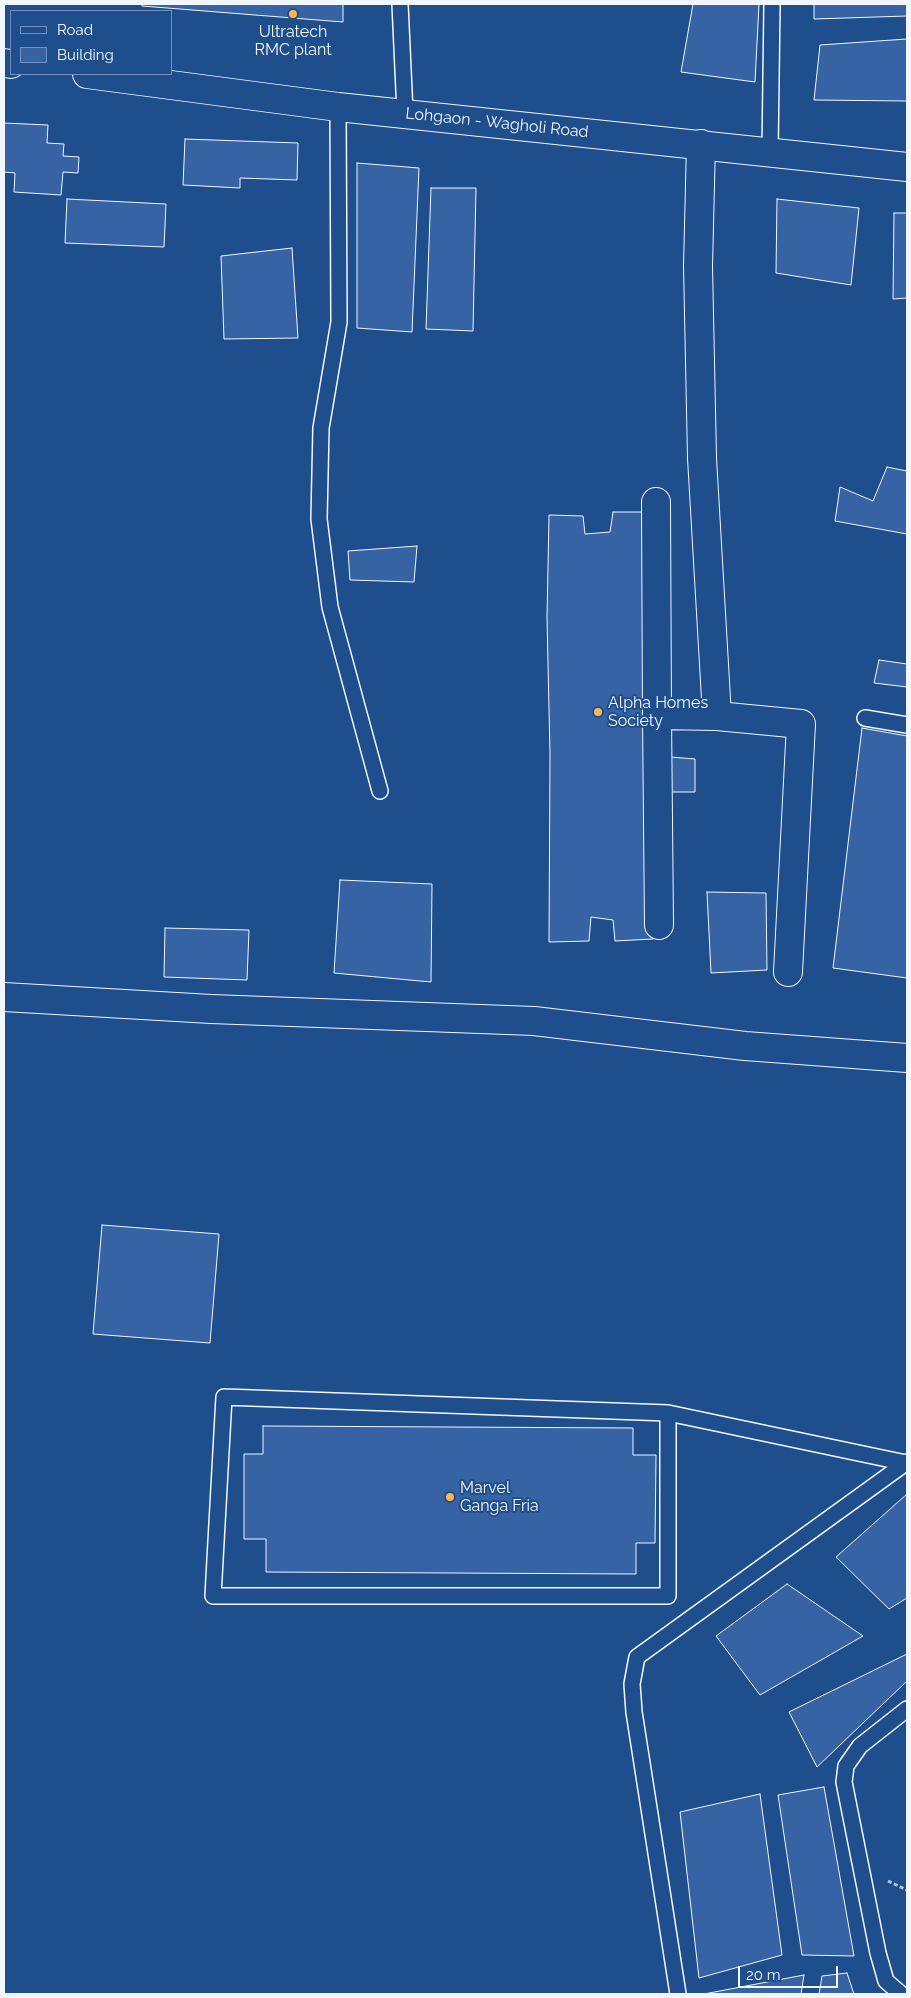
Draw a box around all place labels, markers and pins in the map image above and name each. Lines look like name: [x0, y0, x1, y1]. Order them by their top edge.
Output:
marker: Ultratech RMC plant: [287, 8, 299, 20]
place label: Ultratech RMC plant: [254, 22, 332, 60]
place label: Alpha Homes Society: [608, 693, 708, 731]
marker: Alpha Homes Society: [592, 706, 604, 718]
place label: Marvel Ganga Fria: [460, 1478, 539, 1516]
marker: Marvel Ganga Fria: [444, 1491, 456, 1503]

